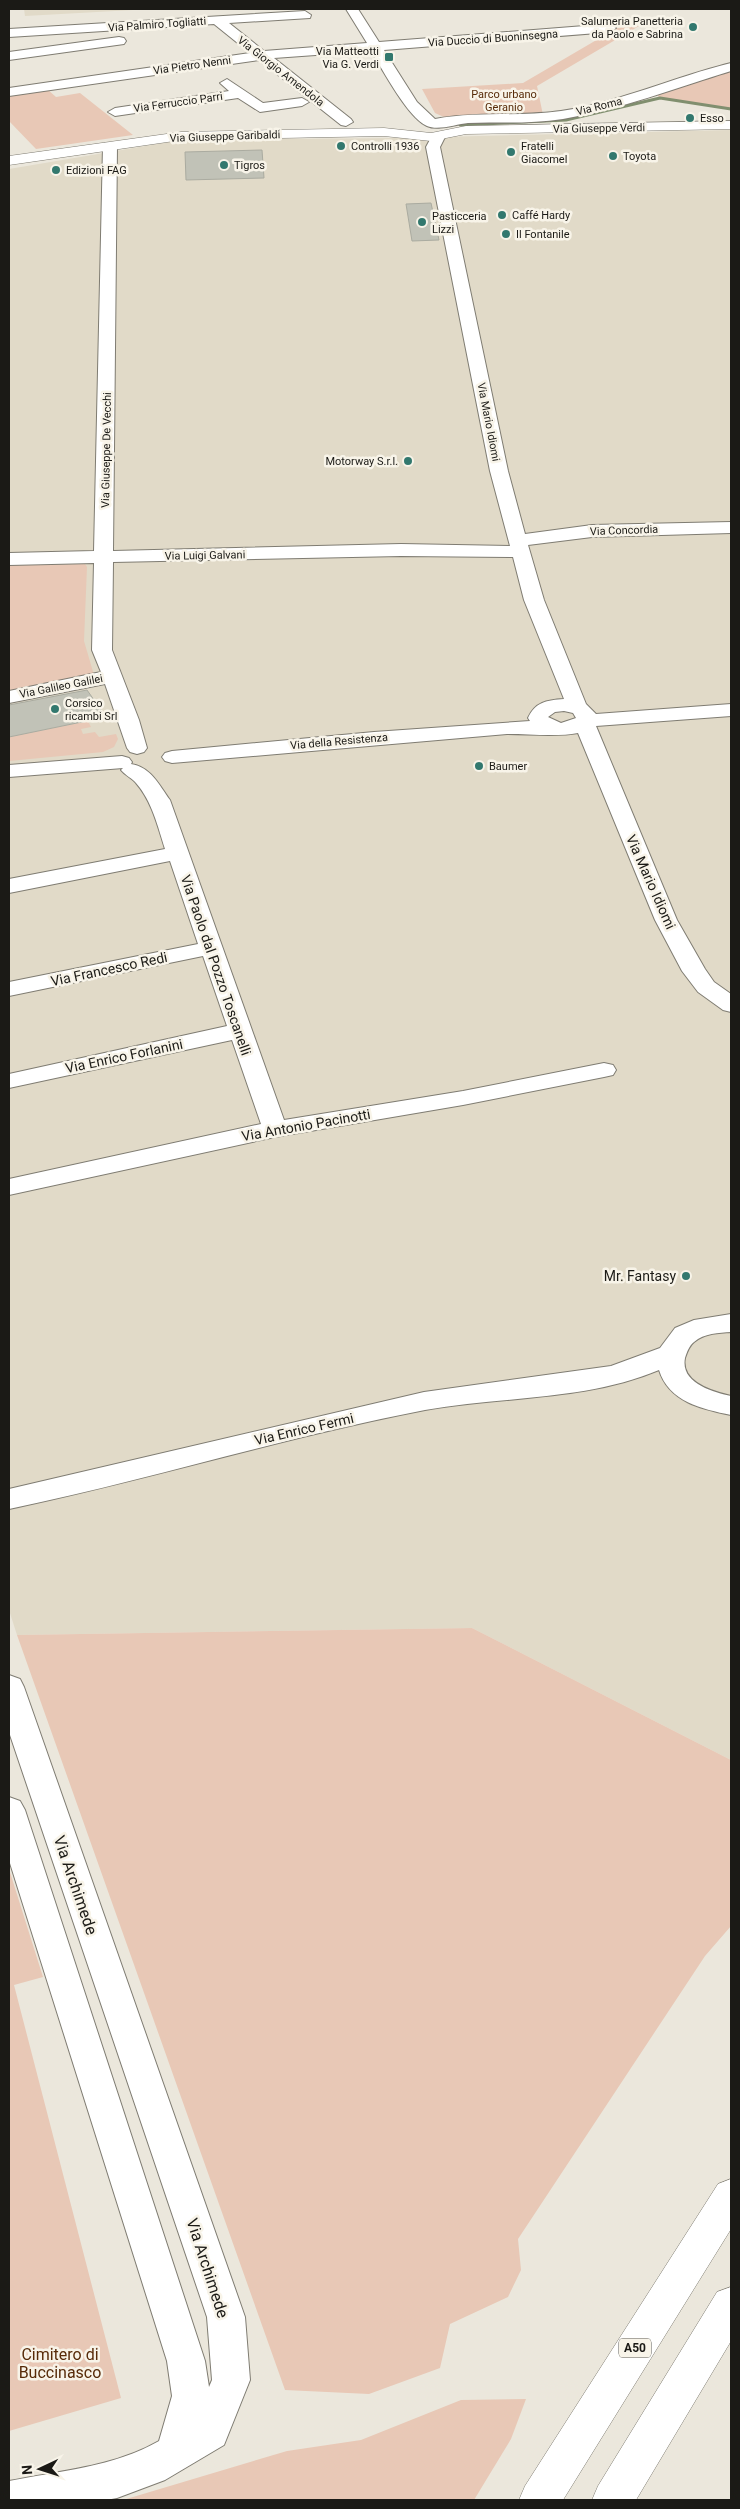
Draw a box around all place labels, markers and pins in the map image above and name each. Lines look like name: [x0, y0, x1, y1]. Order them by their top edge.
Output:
place label: Salumeria Panetteria da Paolo e Sabrina: [581, 15, 683, 41]
marker: Salumeria Panetteria da Paolo e Sabrina: [687, 21, 699, 33]
place label: Via Matteotti Via G. Verdi: [316, 45, 379, 71]
marker: Via Matteotti Via G. Verdi: [383, 51, 395, 63]
marker: Esso: [684, 112, 696, 124]
place label: Esso: [700, 112, 724, 125]
marker: Controlli 1936: [335, 140, 347, 152]
place label: Controlli 1936: [351, 140, 419, 153]
place label: Fratelli Giacomel: [521, 140, 567, 166]
marker: Fratelli Giacomel: [505, 146, 517, 158]
marker: Toyota: [607, 150, 619, 162]
place label: Toyota: [623, 150, 656, 163]
marker: Tigros: [218, 159, 230, 171]
place label: Tigros: [234, 159, 265, 172]
marker: Edizioni FAG: [50, 164, 62, 176]
place label: Edizioni FAG: [66, 164, 127, 177]
marker: Caffé Hardy: [496, 209, 508, 221]
place label: Caffé Hardy: [512, 209, 571, 222]
place label: Pasticceria Lizzi: [432, 210, 487, 236]
marker: Pasticceria Lizzi: [416, 216, 428, 228]
marker: Il Fontanile: [500, 228, 512, 240]
place label: Il Fontanile: [516, 228, 570, 241]
place label: Motorway S.r.l.: [325, 455, 398, 468]
marker: Motorway S.r.l.: [402, 455, 414, 467]
place label: Corsico ricambi Srl: [65, 697, 117, 723]
marker: Corsico ricambi Srl: [49, 703, 61, 715]
marker: Baumer: [473, 760, 485, 772]
place label: Baumer: [489, 760, 527, 773]
place label: Mr. Fantasy: [604, 1268, 676, 1284]
marker: Mr. Fantasy: [680, 1270, 692, 1282]

